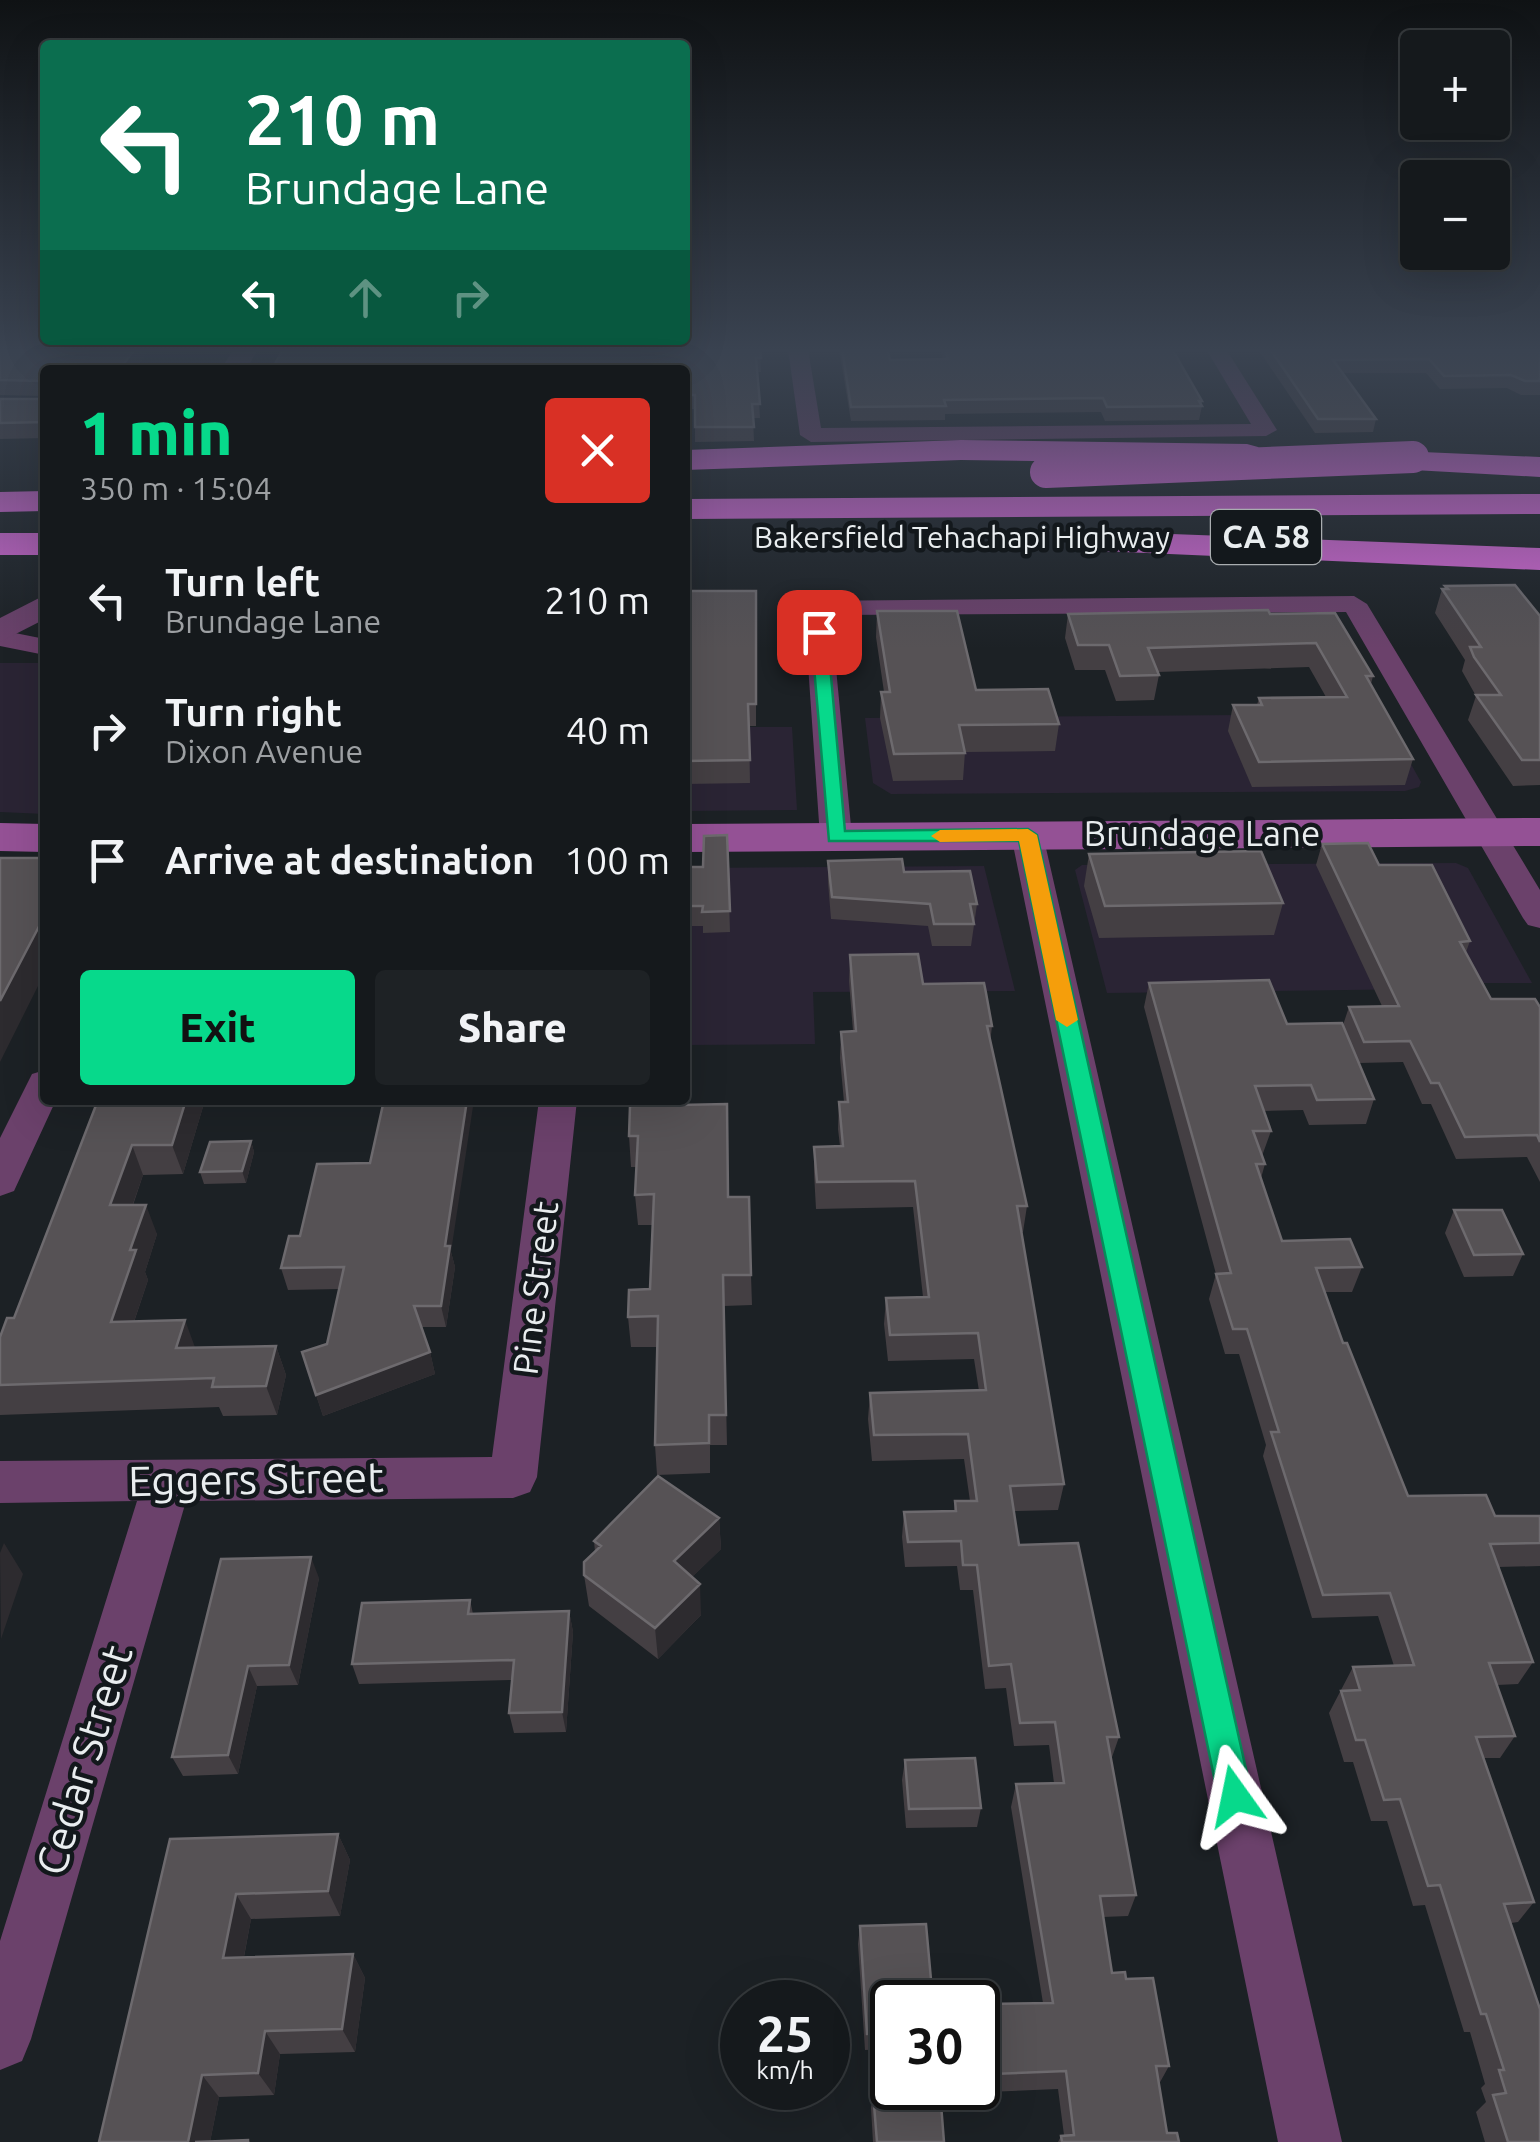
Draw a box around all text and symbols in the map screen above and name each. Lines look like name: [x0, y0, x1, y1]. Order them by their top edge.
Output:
map controls: [1400, 30, 1510, 270]
button: +: [1400, 30, 1510, 140]
icon: left: [80, 80, 210, 210]
text: 210 m: [245, 80, 440, 158]
button: −: [1400, 160, 1510, 270]
text: Brundage Lane: [245, 162, 549, 213]
icon: left: [233, 270, 288, 325]
icon: ahead: [338, 270, 393, 325]
icon: right: [443, 270, 498, 325]
button: close: [545, 398, 650, 503]
text: 1 min: [80, 399, 233, 466]
text: 350 m · 15:04: [80, 470, 272, 506]
road number: CA 58: [1211, 510, 1321, 564]
street label: Bakersfield Tehachapi Highway: [754, 520, 1170, 554]
text: Turn left: [165, 561, 320, 603]
icon: left: [80, 573, 135, 628]
text: 210 m: [544, 579, 650, 621]
pin: [777, 590, 862, 675]
text: Brundage Lane: [165, 603, 381, 639]
icon: arrive: [792, 605, 847, 660]
text: Turn right: [165, 691, 342, 733]
icon: right: [80, 703, 135, 758]
text: 40 m: [566, 709, 650, 751]
text: Dixon Avenue: [165, 733, 363, 769]
street label: Brundage Lane: [1084, 813, 1320, 853]
icon: arrive: [80, 833, 135, 888]
text: Arrive at destination: [165, 839, 534, 881]
text: 100 m: [564, 839, 670, 881]
button: Exit: [80, 970, 355, 1085]
button: Share: [375, 970, 650, 1085]
street label: Pine Street: [505, 1199, 566, 1377]
street label: Eggers Street: [128, 1453, 384, 1504]
street label: Cedar Street: [26, 1639, 141, 1880]
position arrow: [1183, 1744, 1287, 1848]
speed limit sign: 30: [870, 1980, 1000, 2110]
text: 25: [757, 2005, 813, 2061]
text: km/h: [756, 2056, 814, 2084]

